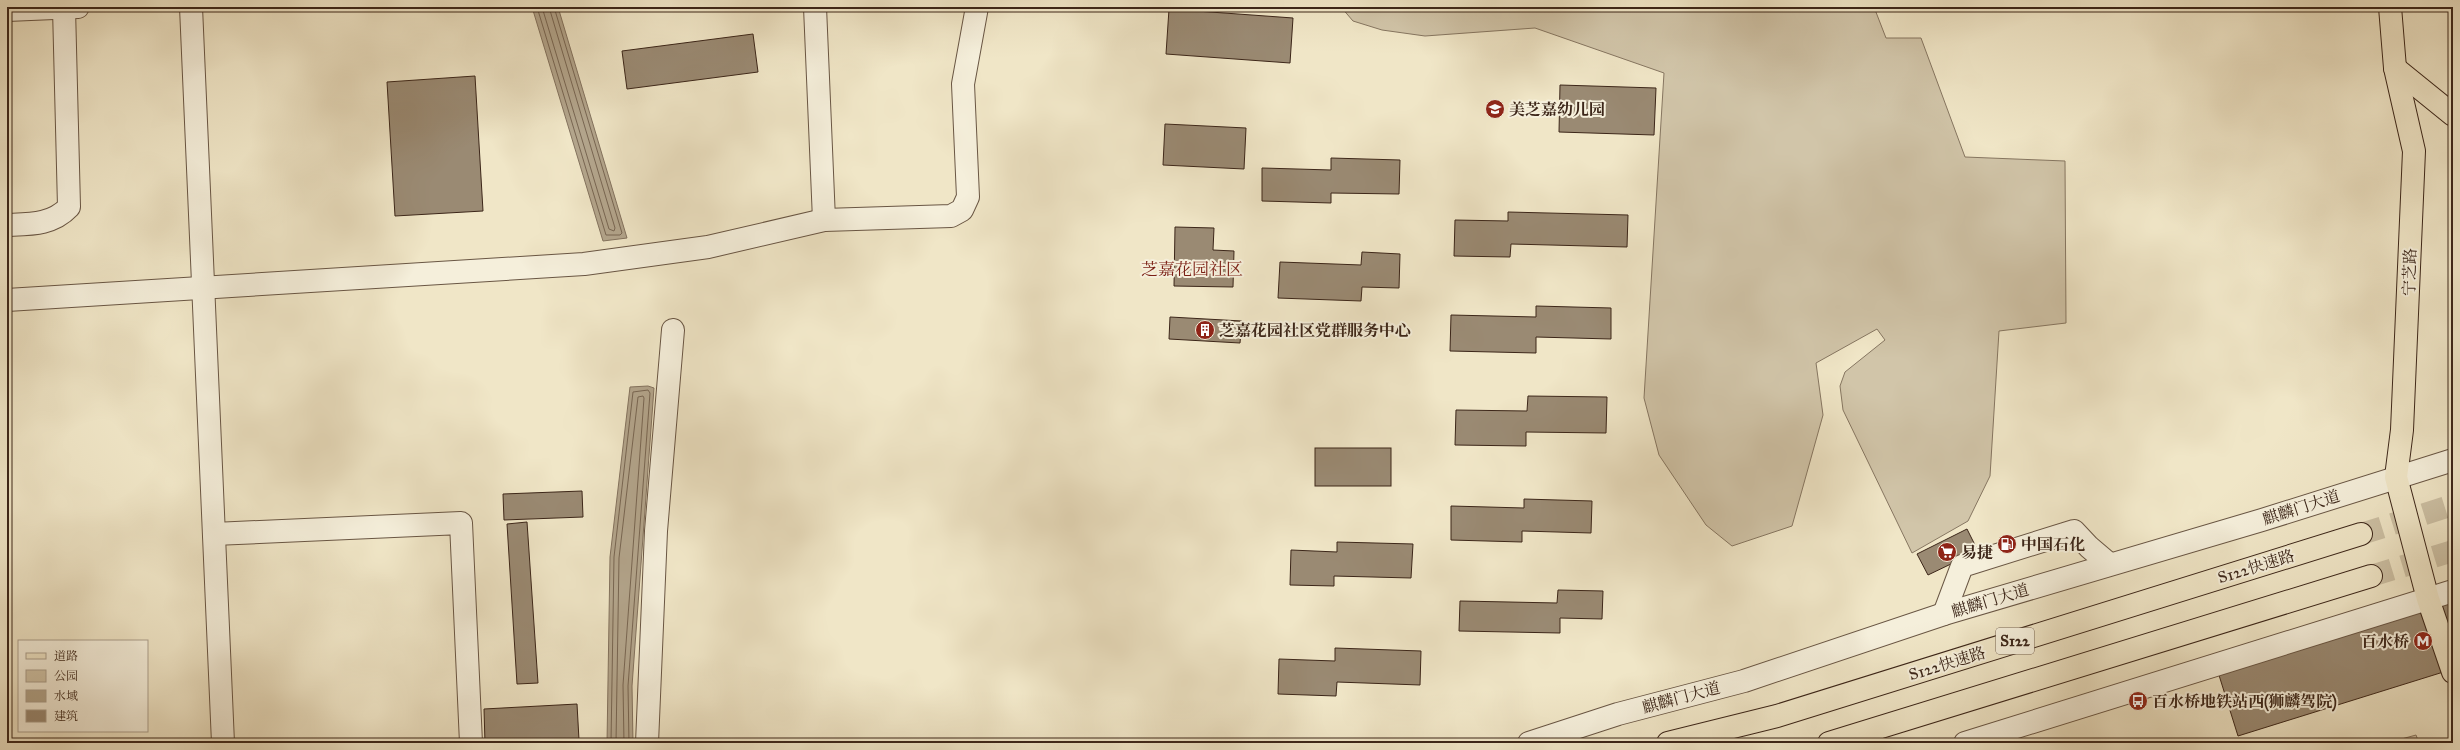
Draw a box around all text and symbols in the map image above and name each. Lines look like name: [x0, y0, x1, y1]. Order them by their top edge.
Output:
school or university icon: 美芝嘉幼儿园: [1484, 98, 1506, 120]
place label: 美芝嘉幼儿园: [1509, 100, 1605, 119]
street label: 宁芝路: [2399, 248, 2420, 296]
district label: 芝嘉花园社区: [1141, 259, 1243, 280]
building icon: 芝嘉花园社区党群服务中心: [1194, 319, 1216, 341]
place label: 芝嘉花园社区党群服务中心: [1219, 321, 1411, 340]
street label: 麒麟门大道: [2260, 486, 2342, 529]
fuel station icon: 中国石化: [1996, 533, 2018, 555]
place label: 中国石化: [2021, 535, 2085, 554]
supermarket icon: 易捷: [1936, 541, 1958, 563]
place label: 易捷: [1961, 543, 1993, 562]
street label: S122快速路: [2215, 546, 2297, 587]
street label: 麒麟门大道: [1949, 580, 2031, 621]
road number: S122: [1996, 628, 2034, 654]
metro station icon: 百水桥: [2412, 630, 2434, 652]
place label: 百水桥: [2361, 632, 2409, 651]
legend: [18, 640, 148, 732]
street label: S122快速路: [1906, 643, 1988, 684]
text: 道路: [54, 649, 78, 663]
text: 公园: [54, 669, 78, 683]
street label: 麒麟门大道: [1640, 678, 1722, 717]
text: 水域: [54, 689, 78, 703]
bus stop icon: 百水桥地铁站西(狮麟驾院): [2127, 690, 2149, 712]
place label: 百水桥地铁站西(狮麟驾院): [2152, 692, 2337, 712]
text: 建筑: [54, 709, 78, 723]

